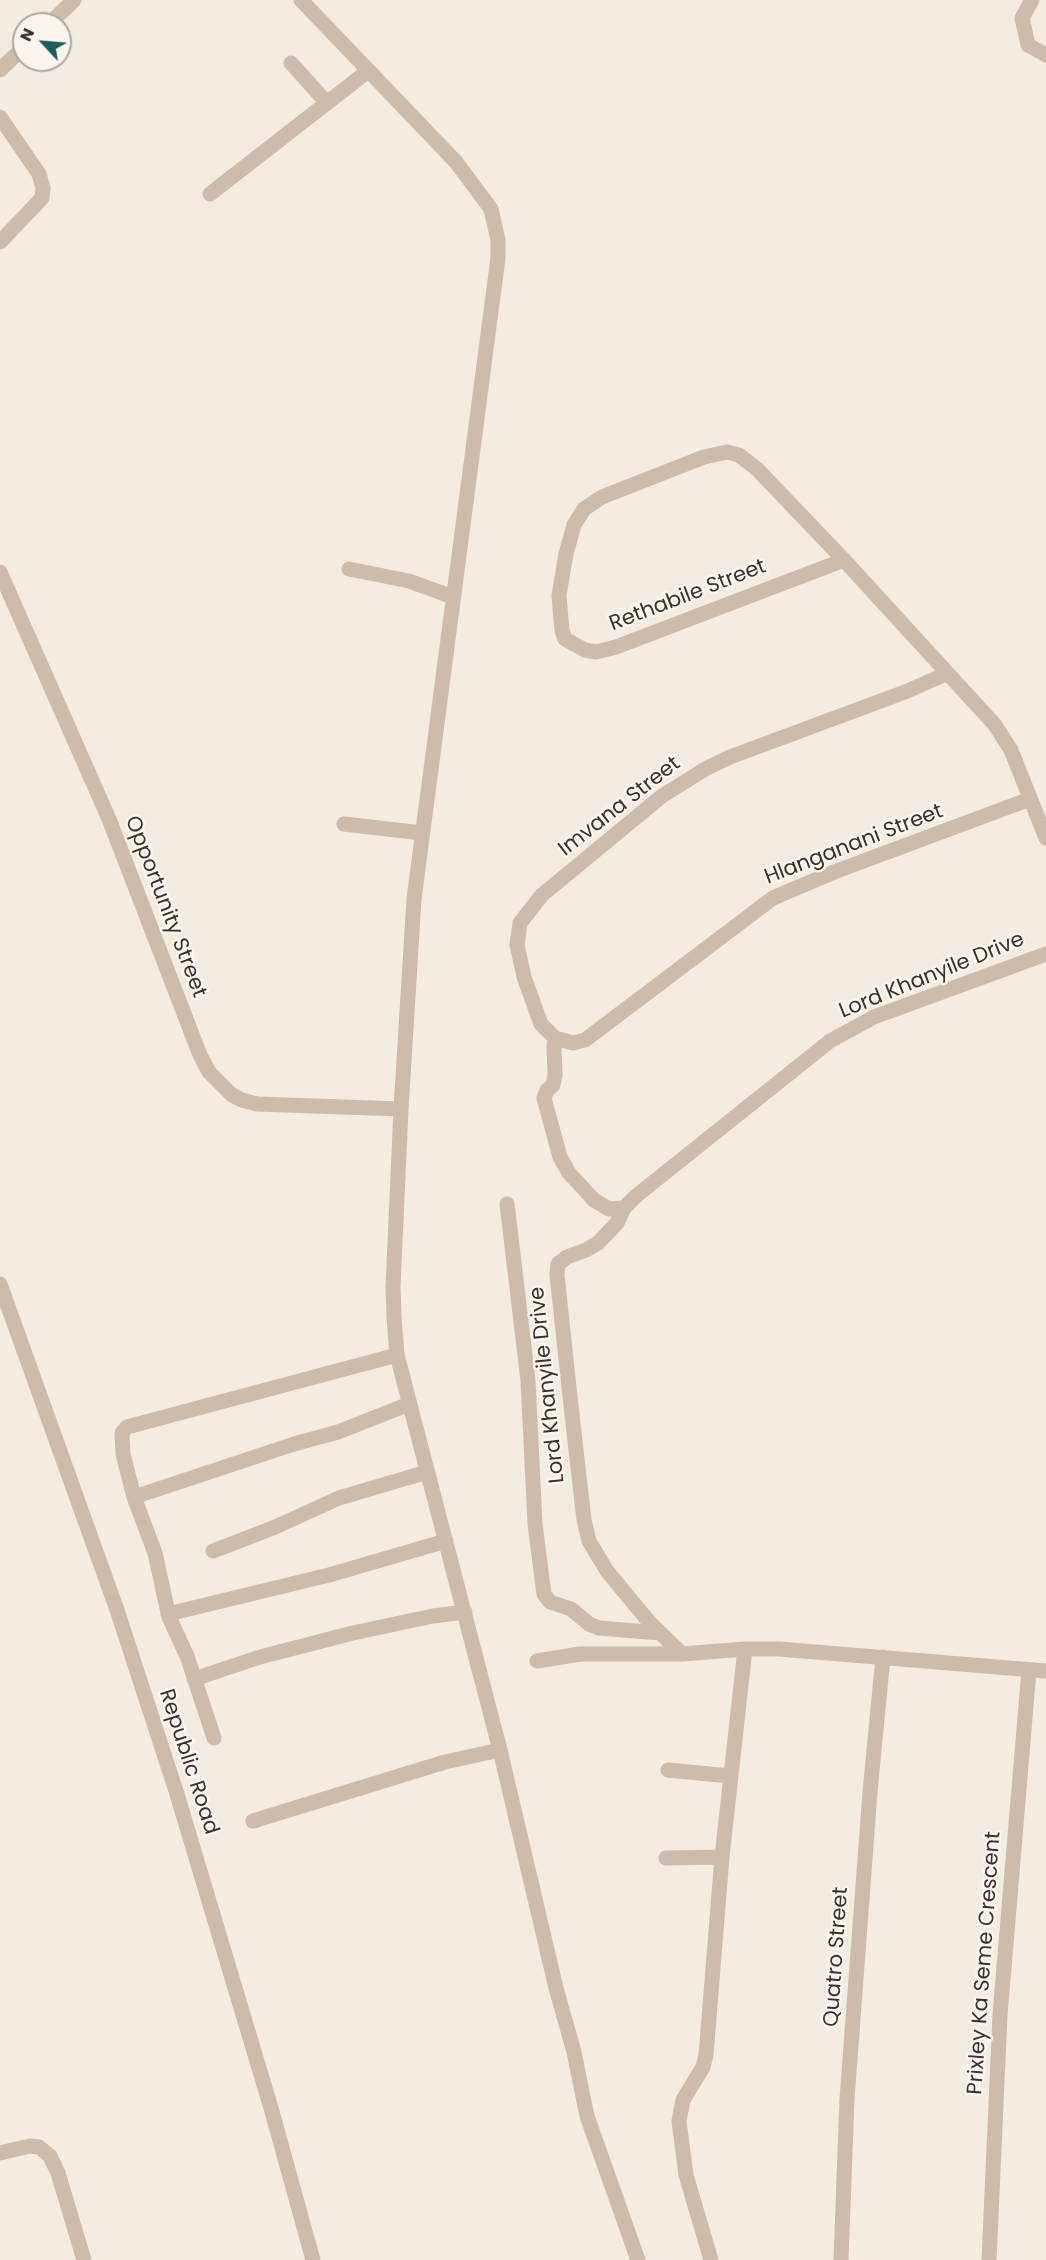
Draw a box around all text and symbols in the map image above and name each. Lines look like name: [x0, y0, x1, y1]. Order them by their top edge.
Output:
north arrow: [12, 12, 72, 72]
text: N: [14, 24, 40, 45]
street label: Rethabile Street: [606, 555, 770, 637]
street label: Imvana Street: [554, 752, 686, 862]
street label: Hlanganani Street: [761, 799, 947, 891]
street label: Opportunity Street: [119, 813, 211, 1001]
street label: Lord Khanyile Drive: [836, 927, 1028, 1025]
street label: Lord Khanyile Drive: [525, 1286, 571, 1484]
street label: Republic Road: [153, 1686, 223, 1838]
street label: Prixley Ka Seme Crescent: [963, 1831, 1007, 2095]
street label: Quatro Street: [820, 1886, 854, 2028]

